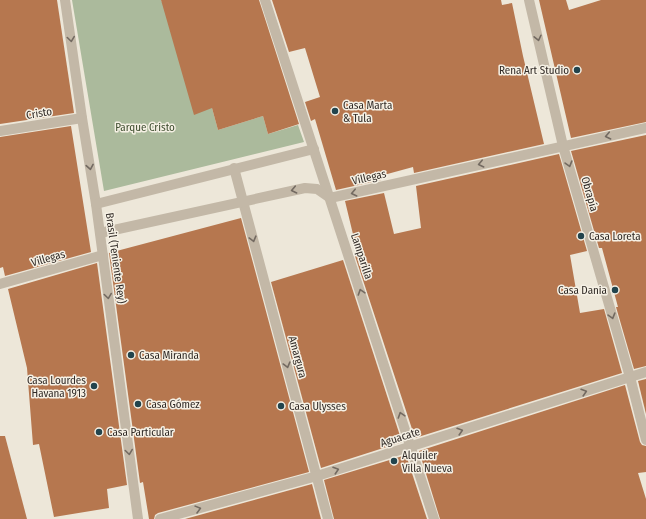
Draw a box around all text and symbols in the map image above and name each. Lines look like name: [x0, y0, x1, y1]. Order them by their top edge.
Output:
one-way arrow: [533, 35, 541, 41]
one-way arrow: [66, 36, 75, 42]
place label: Rena Art Studio: [499, 64, 569, 77]
marker: Rena Art Studio: [572, 65, 582, 75]
place label: Casa Marta & Tula: [343, 99, 392, 125]
street label: Cristo: [25, 105, 53, 122]
marker: Casa Marta & Tula: [330, 106, 340, 116]
park label: Parque Cristo: [115, 121, 175, 134]
one-way arrow: [605, 132, 611, 140]
one-way arrow: [478, 160, 484, 168]
one-way arrow: [564, 160, 573, 167]
one-way arrow: [85, 164, 94, 170]
street label: Villegas: [351, 167, 388, 188]
street label: Obrapía: [578, 175, 601, 213]
one-way arrow: [291, 186, 298, 194]
one-way arrow: [351, 188, 357, 196]
street label: Brasil (Teniente Rey): [103, 212, 128, 304]
place label: Casa Loreta: [589, 230, 641, 243]
marker: Casa Loreta: [576, 231, 586, 241]
street label: Lamparilla: [348, 232, 375, 281]
one-way arrow: [249, 236, 257, 242]
street label: Villegas: [30, 247, 67, 269]
place label: Casa Dania: [558, 284, 607, 297]
marker: Casa Dania: [610, 285, 620, 295]
one-way arrow: [357, 288, 366, 295]
one-way arrow: [104, 293, 113, 299]
one-way arrow: [607, 312, 616, 319]
street label: Amargura: [286, 335, 309, 380]
place label: Casa Miranda: [139, 349, 199, 362]
marker: Casa Miranda: [126, 350, 136, 360]
one-way arrow: [283, 361, 291, 368]
place label: Casa Lourdes Havana 1913: [27, 374, 86, 400]
marker: Casa Lourdes Havana 1913: [89, 381, 99, 391]
one-way arrow: [581, 388, 588, 397]
place label: Casa Gómez: [146, 398, 200, 411]
marker: Casa Gómez: [133, 399, 143, 409]
place label: Casa Ulysses: [289, 400, 346, 413]
marker: Casa Ulysses: [276, 401, 286, 411]
one-way arrow: [397, 412, 406, 419]
street label: Aguacate: [379, 425, 422, 450]
place label: Casa Particular: [107, 426, 174, 439]
marker: Casa Particular: [94, 427, 104, 437]
one-way arrow: [457, 427, 464, 436]
one-way arrow: [124, 449, 133, 456]
place label: Alquiler Villa Nueva: [402, 449, 452, 475]
marker: Alquiler Villa Nueva: [389, 456, 399, 466]
one-way arrow: [333, 466, 340, 475]
one-way arrow: [194, 505, 201, 514]

